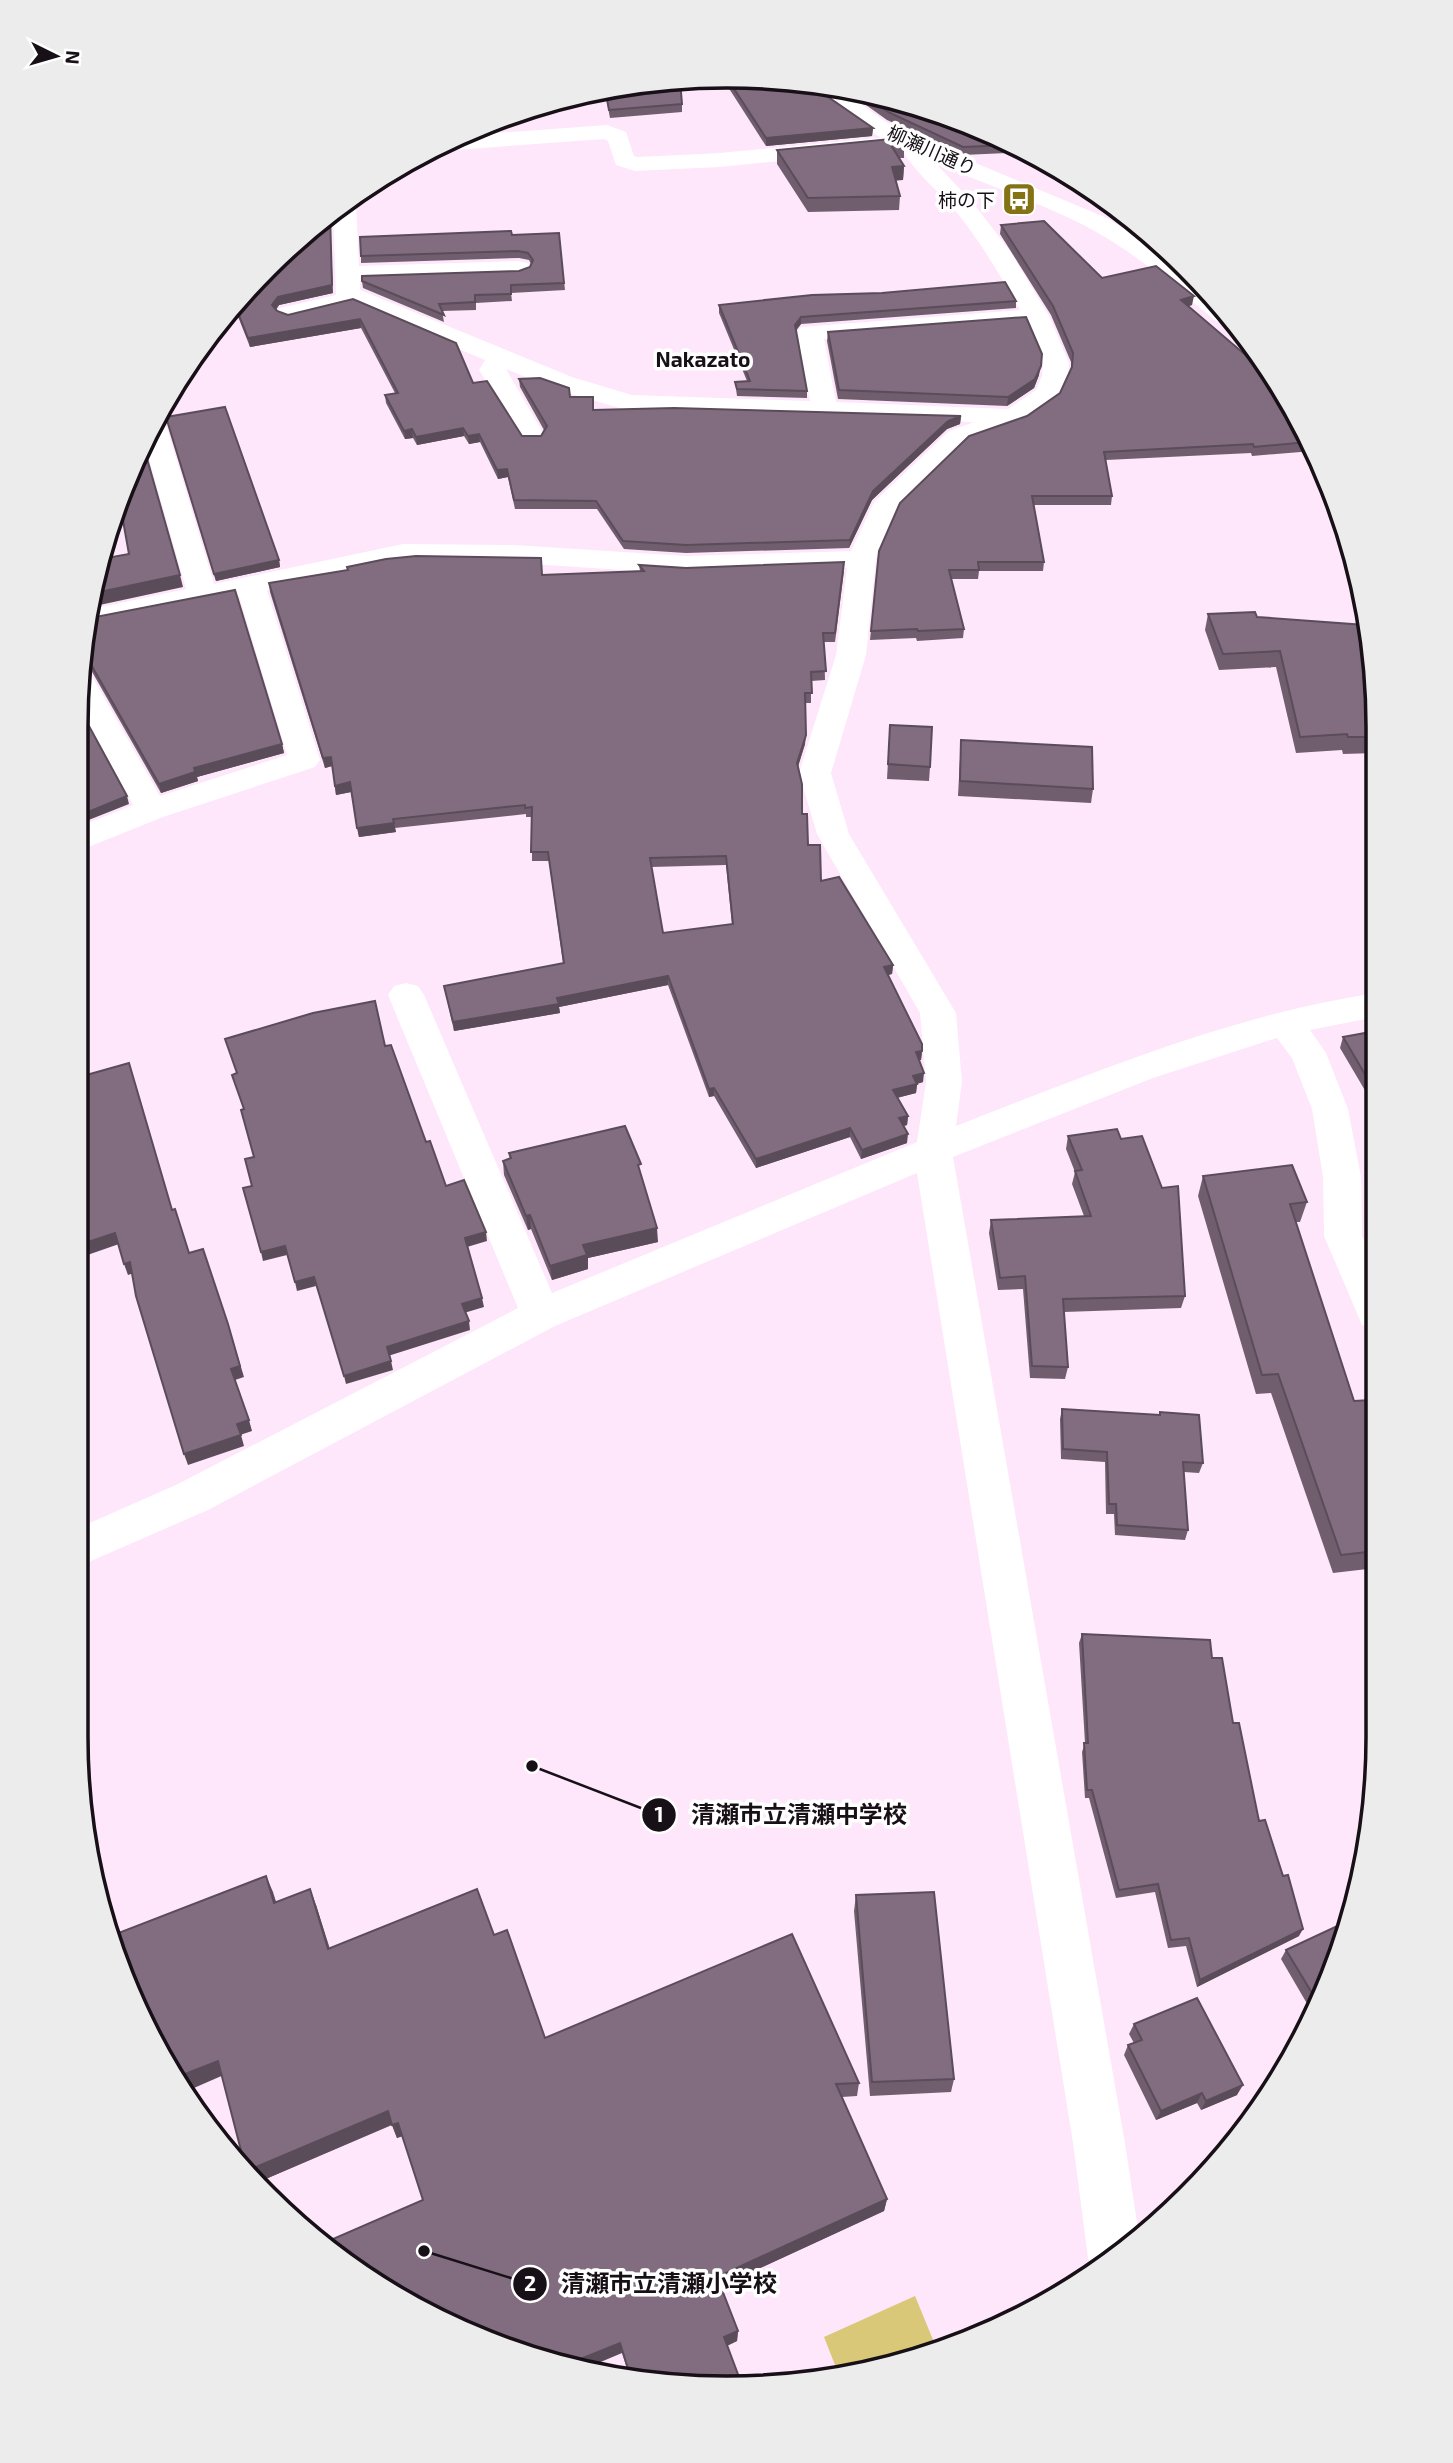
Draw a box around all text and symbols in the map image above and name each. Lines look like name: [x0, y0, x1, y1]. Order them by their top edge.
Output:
north arrow: [21, 21, 91, 91]
text: N: [61, 50, 85, 65]
street label: 柳瀬川通り: [884, 120, 980, 180]
bus stop icon: 柿の下: [1000, 180, 1038, 218]
place label: 柿の下: [938, 188, 995, 211]
district label: Nakazato: [656, 346, 750, 371]
callout: 清瀬市立清瀬中学校: [642, 1792, 921, 1837]
text: 清瀬市立清瀬中学校: [691, 1799, 907, 1828]
text: 1: [654, 1801, 664, 1826]
callout: 清瀬市立清瀬小学校: [512, 2262, 791, 2307]
text: 清瀬市立清瀬小学校: [561, 2268, 777, 2297]
text: 2: [524, 2270, 536, 2295]

